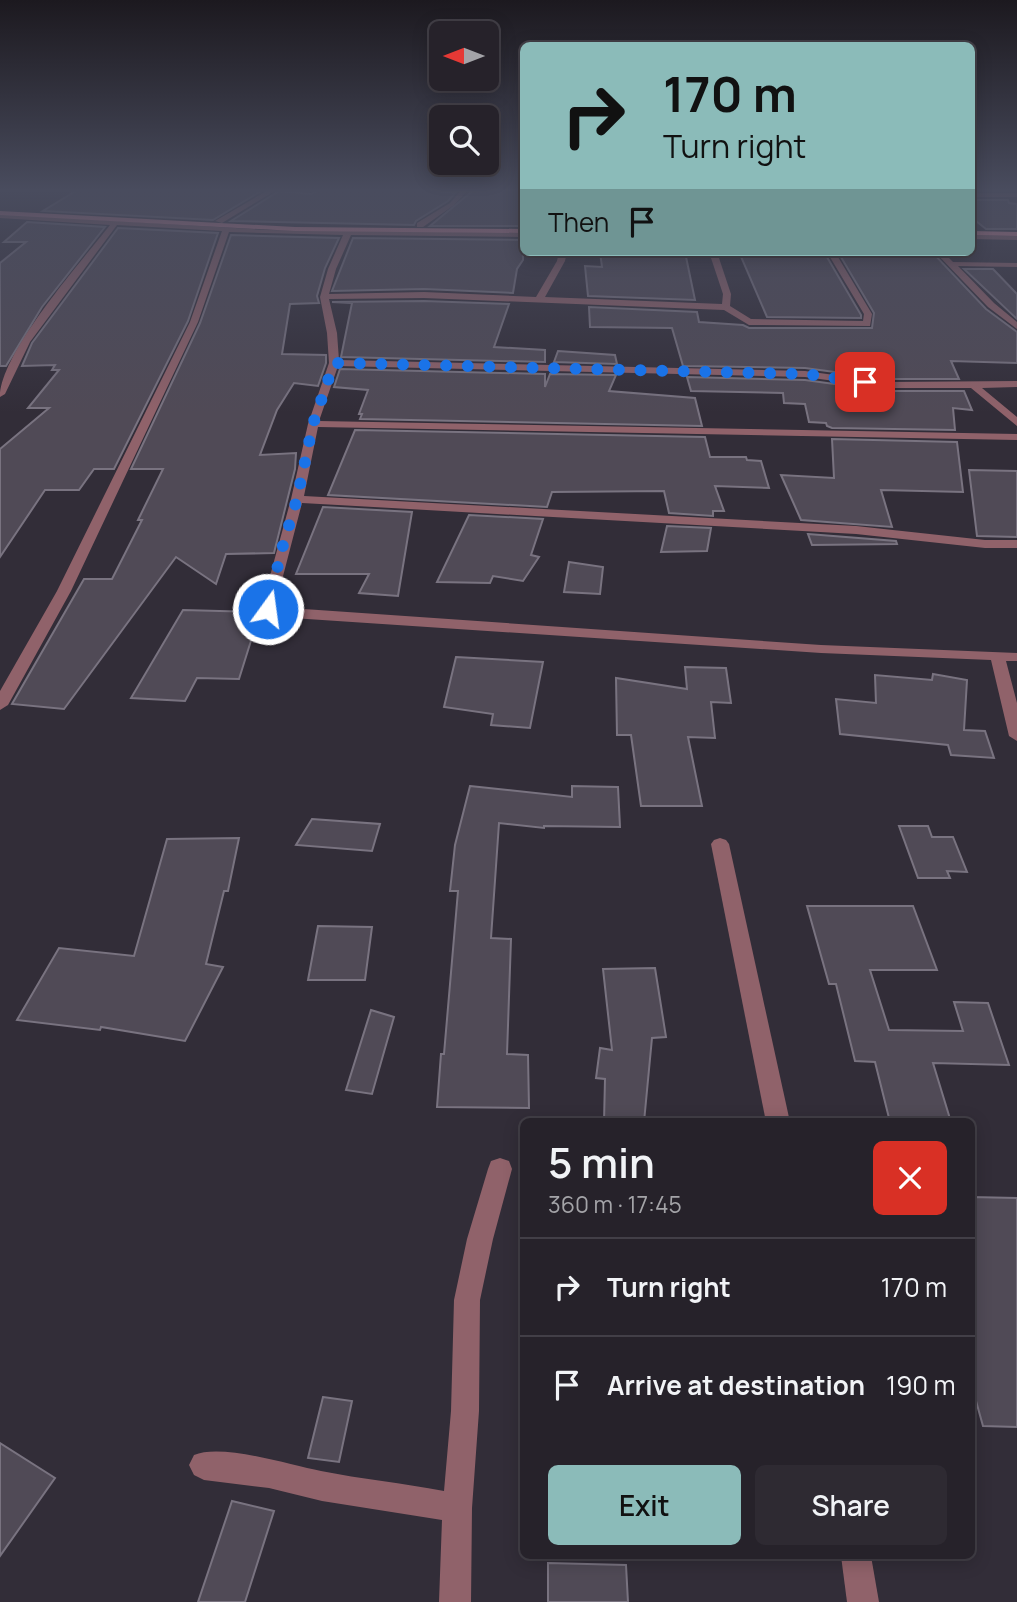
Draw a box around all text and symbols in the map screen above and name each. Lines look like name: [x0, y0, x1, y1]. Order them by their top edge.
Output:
north arrow: [429, 21, 499, 91]
map controls: [429, 21, 499, 175]
text: 170 m: [663, 60, 797, 127]
icon: right: [548, 70, 639, 161]
button: search: [429, 105, 499, 175]
text: Turn right: [663, 124, 806, 168]
icon: arrive: [623, 203, 661, 241]
text: Then: [548, 204, 609, 240]
pin: [835, 352, 895, 412]
icon: arrive: [846, 363, 884, 401]
position arrow: [231, 572, 305, 646]
text: 5 min: [548, 1133, 655, 1191]
button: close: [873, 1141, 947, 1215]
text: 360 m · 17:45: [548, 1188, 682, 1220]
icon: right: [548, 1268, 586, 1306]
text: Turn right: [607, 1269, 731, 1305]
text: 170 m: [881, 1269, 947, 1305]
icon: arrive: [548, 1366, 586, 1404]
text: Arrive at destination: [607, 1367, 865, 1403]
text: 190 m: [886, 1367, 955, 1403]
button: Exit: [548, 1465, 741, 1545]
button: Share: [755, 1465, 947, 1545]

